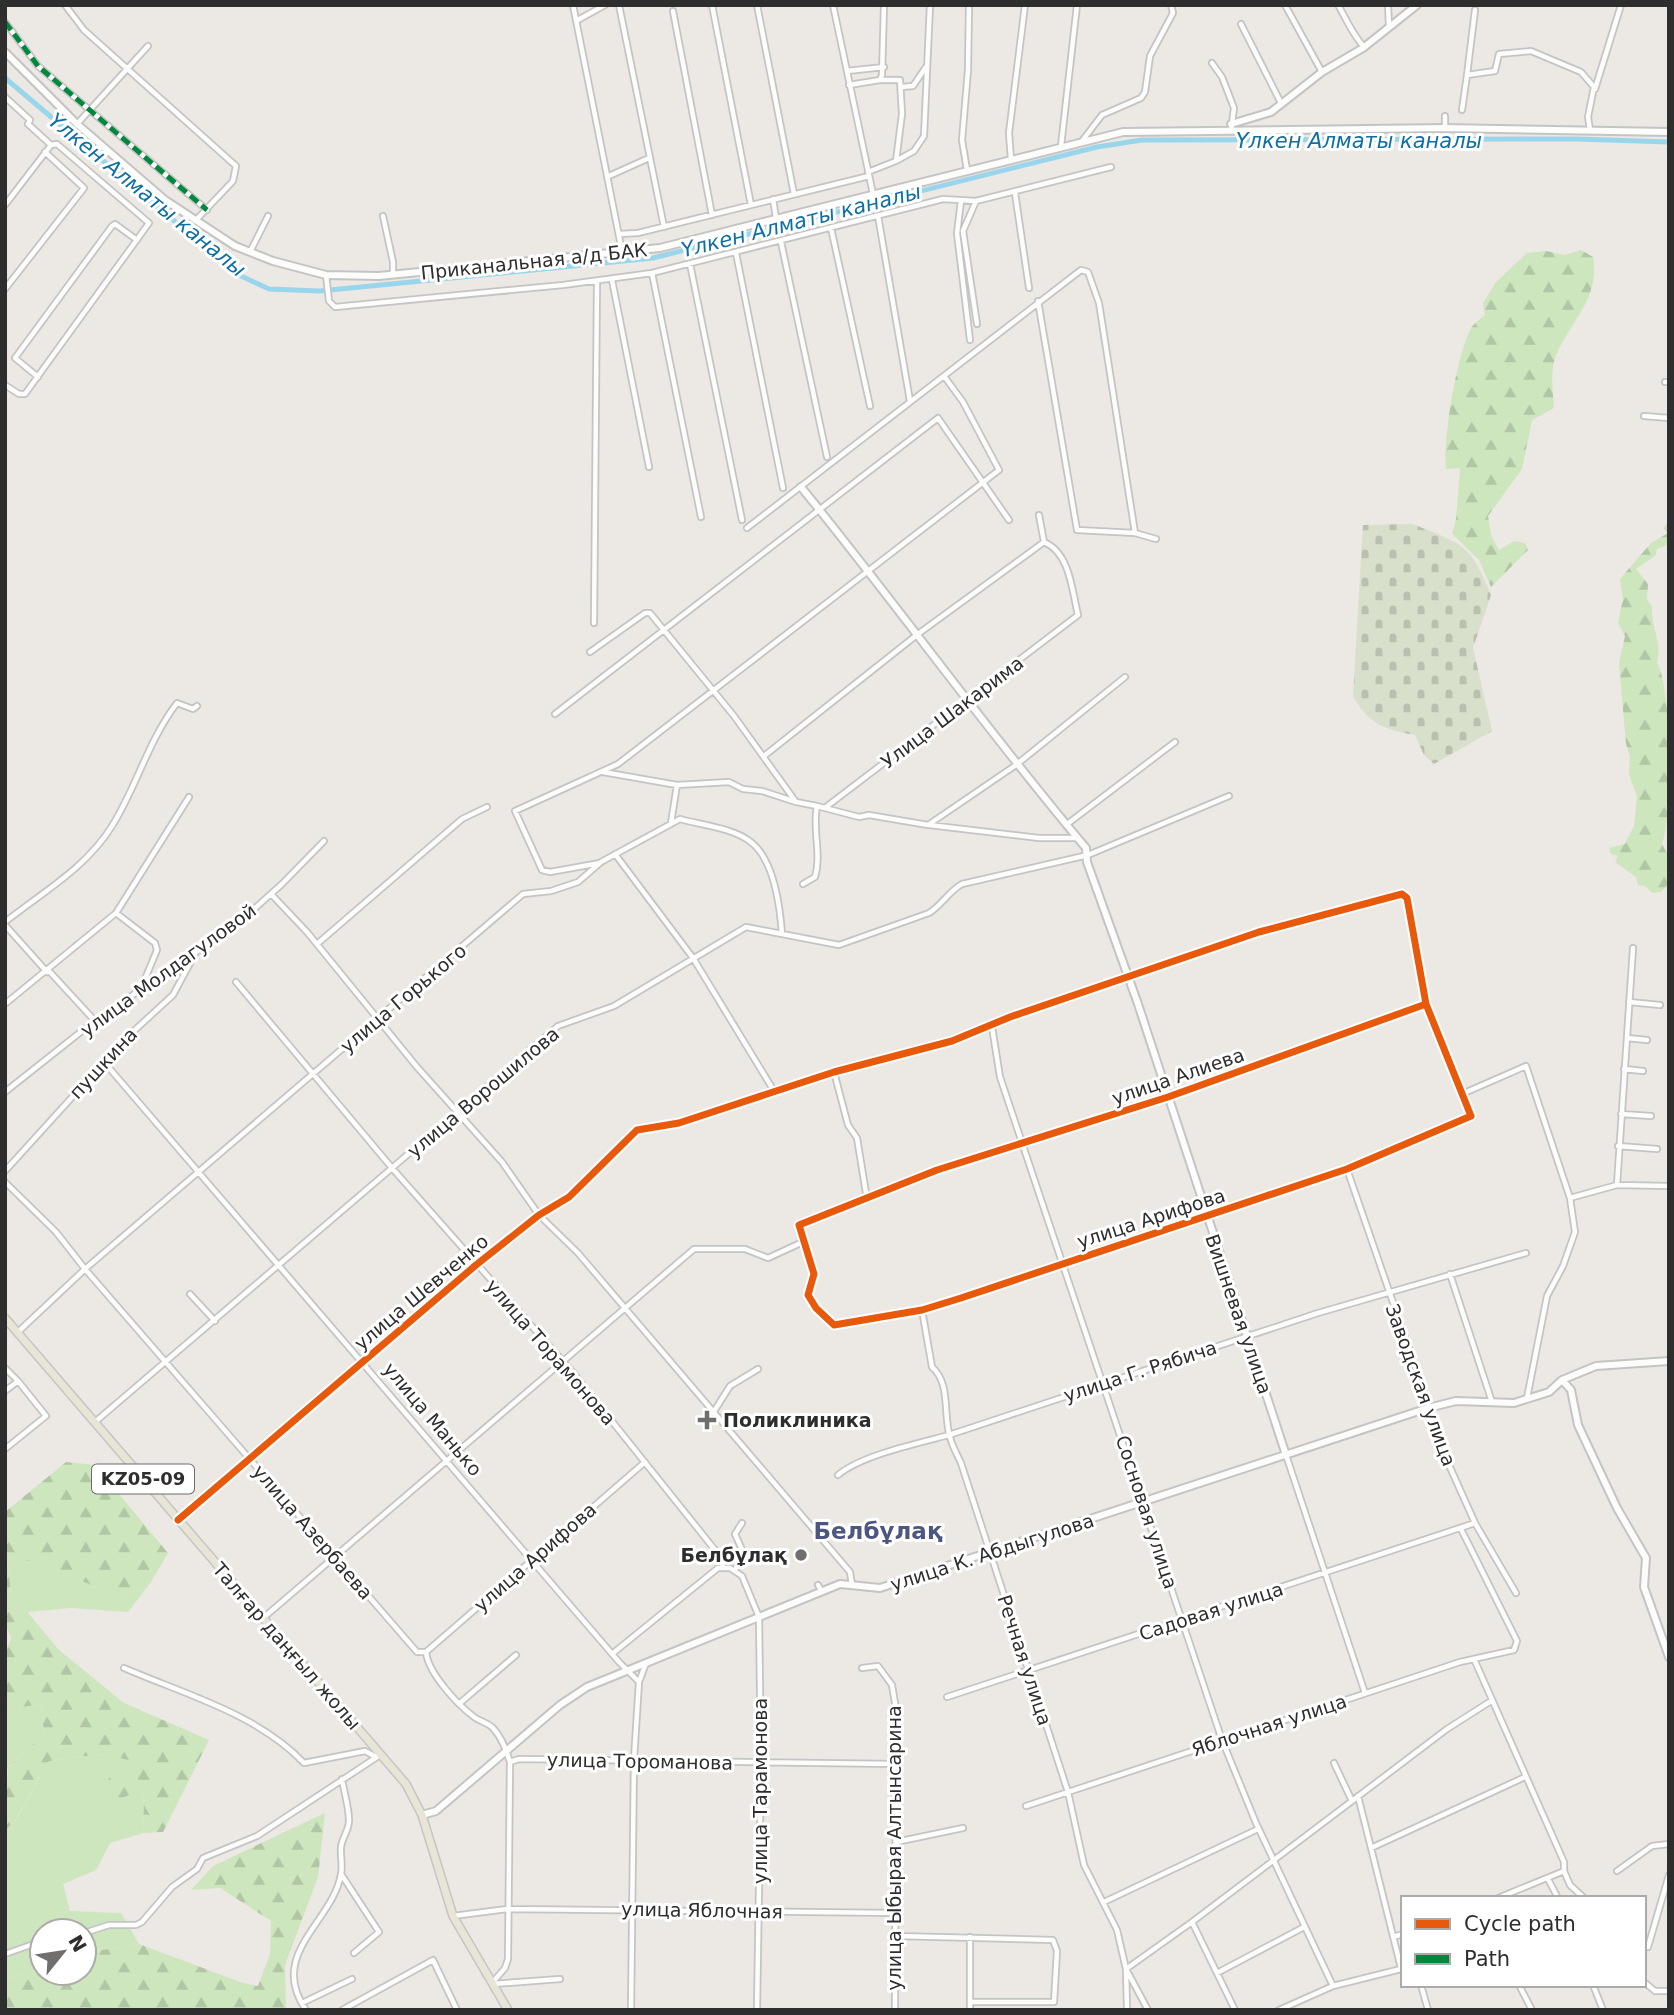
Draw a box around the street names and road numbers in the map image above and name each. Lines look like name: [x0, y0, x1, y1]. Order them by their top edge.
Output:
street label: Приканальная а/д БАК: [420, 238, 649, 284]
street label: Улица Шакарима: [877, 651, 1027, 773]
street label: улица Молдагуловой: [76, 899, 260, 1041]
street label: улица Горького: [336, 939, 470, 1057]
street label: улица Ворошилова: [403, 1022, 563, 1162]
street label: пушкина: [65, 1023, 141, 1103]
street label: улица Алиева: [1109, 1043, 1247, 1109]
street label: улица Арифова: [1074, 1184, 1228, 1252]
street label: улица Шевченко: [350, 1230, 492, 1354]
street label: Вишневая улица: [1201, 1231, 1277, 1397]
street label: улица Торамонова: [482, 1275, 620, 1429]
street label: Заводская улица: [1381, 1301, 1461, 1469]
street label: улица Г. Рябича: [1061, 1336, 1219, 1406]
street label: улица Манько: [379, 1358, 487, 1480]
street label: Сосновая улица: [1112, 1433, 1182, 1591]
street label: улица Азербаева: [249, 1460, 377, 1604]
road number: KZ05-09: [92, 1464, 194, 1494]
street label: улица Арифова: [469, 1498, 601, 1616]
street label: улица К. Абдыгулова: [887, 1509, 1097, 1595]
street label: Талғар даңғыл жолы: [208, 1557, 365, 1734]
street label: Садовая улица: [1136, 1577, 1286, 1645]
street label: Речная улица: [993, 1592, 1057, 1728]
street label: Яблочная улица: [1189, 1690, 1349, 1760]
street label: улица Тарамонова: [749, 1698, 771, 1884]
street label: улица Ыбырая Алтынсарина: [883, 1705, 905, 1991]
street label: улица Тороманова: [547, 1748, 733, 1774]
street label: улица Яблочная: [621, 1898, 783, 1922]

